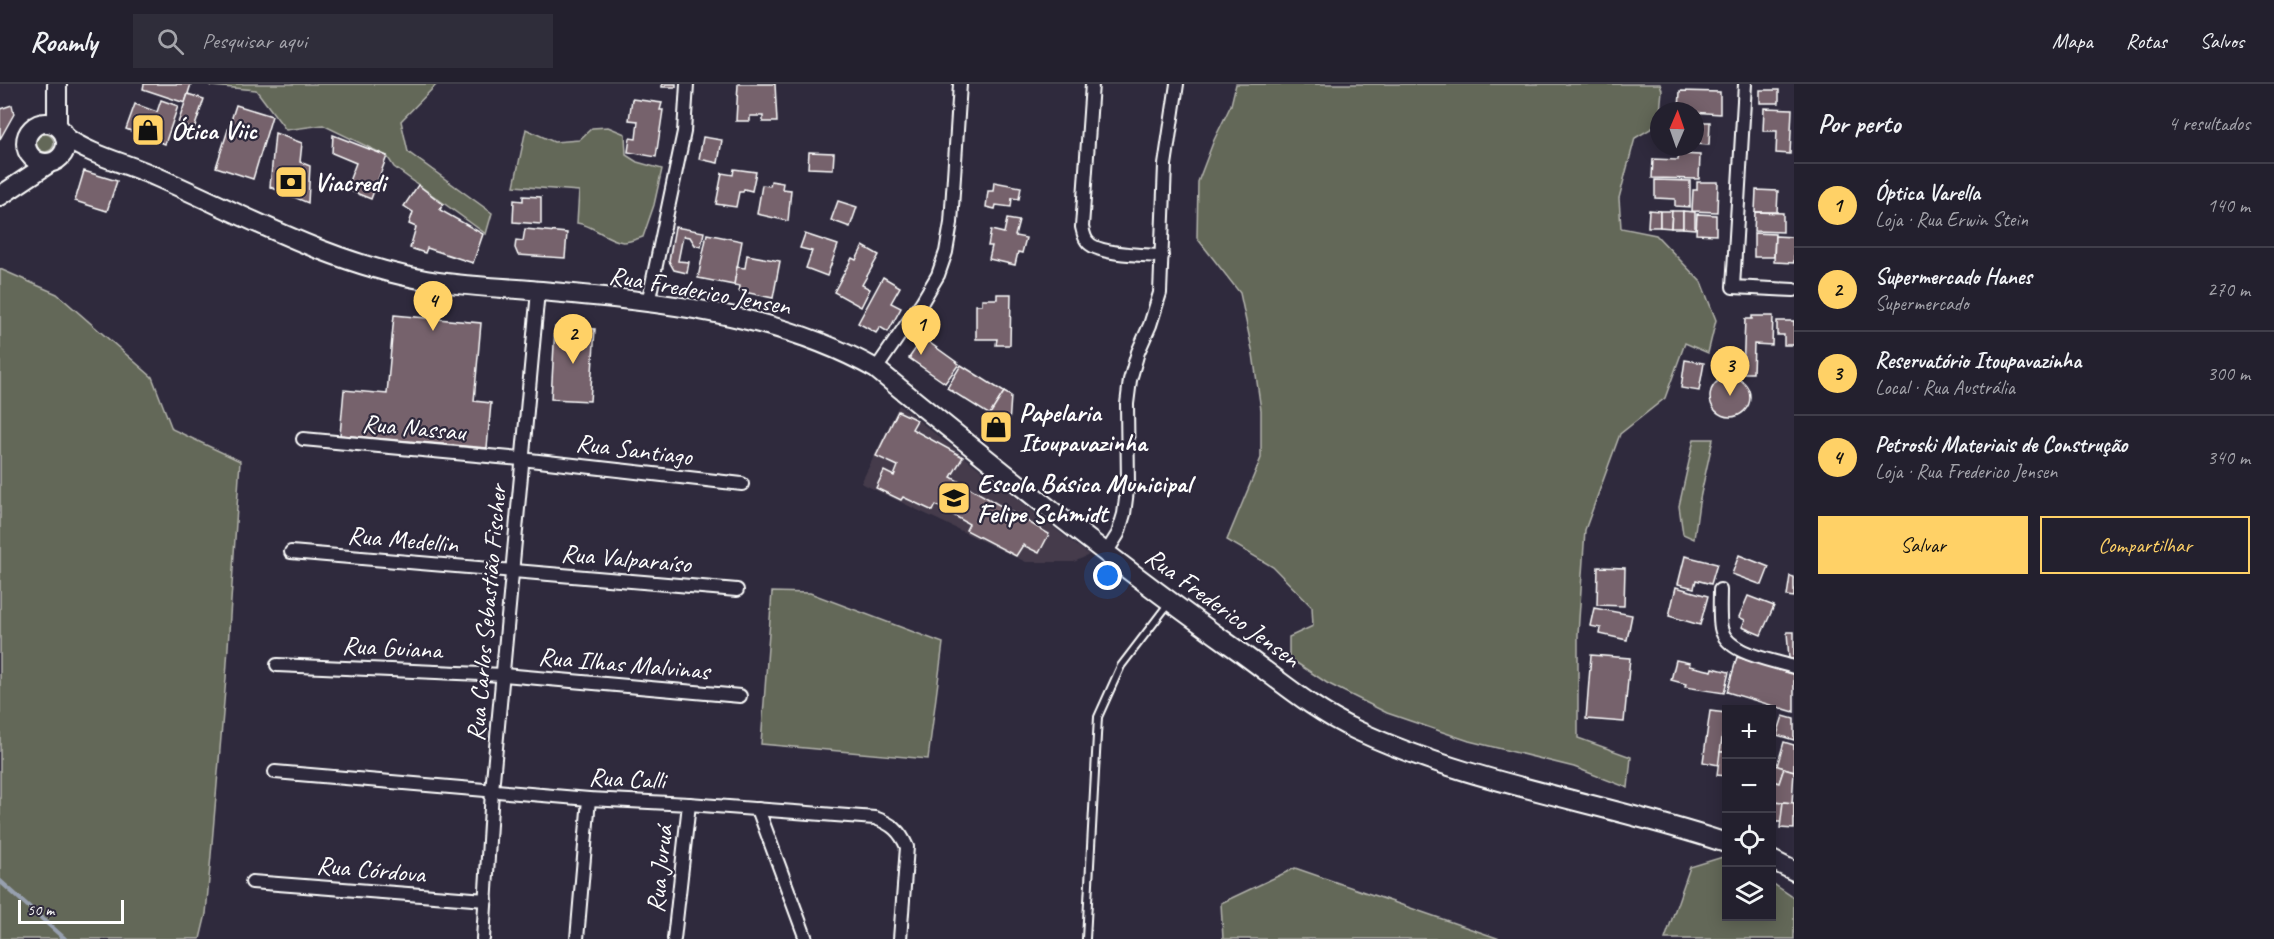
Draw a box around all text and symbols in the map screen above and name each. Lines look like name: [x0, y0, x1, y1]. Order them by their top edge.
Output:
search box: [133, 14, 553, 68]
text: Roamly: [30, 24, 97, 59]
icon: search: [154, 25, 187, 58]
text: Pesquisar aqui: [202, 27, 307, 55]
text: Mapa: [2052, 28, 2093, 54]
text: Rotas: [2126, 28, 2167, 54]
text: Salvos: [2200, 28, 2244, 54]
north arrow: [1650, 102, 1704, 156]
text: Por perto: [1818, 107, 1900, 140]
text: 4 resultados: [2168, 111, 2250, 136]
shop icon: Ótica Viic: [130, 112, 166, 148]
place label: Ótica Viic: [171, 114, 258, 147]
bank icon: Viacredi: [273, 164, 309, 200]
place label: Viacredi: [314, 166, 389, 199]
text: Óptica Varella: [1875, 179, 1980, 207]
text: 1: [1833, 193, 1842, 218]
text: 140 m: [2207, 193, 2250, 218]
text: Loja · Rua Erwin Stein: [1875, 207, 2028, 232]
street label: Rua Frederico Jensen: [607, 258, 794, 323]
text: Supermercado Hanes: [1875, 263, 2032, 291]
text: 2: [1833, 277, 1842, 302]
text: 270 m: [2207, 277, 2250, 302]
pin: 4: [414, 282, 452, 331]
text: Supermercado: [1875, 291, 1969, 316]
pin: 1: [902, 306, 940, 355]
pin: 2: [554, 314, 592, 364]
pin: 3: [1710, 346, 1750, 396]
text: Reservatório Itoupavazinha: [1875, 347, 2081, 375]
text: 3: [1833, 361, 1842, 386]
text: 300 m: [2207, 361, 2250, 386]
text: Local · Rua Austrália: [1875, 375, 2015, 400]
place label: Papelaria Itoupavazinha: [1019, 396, 1149, 459]
street label: Rua Nassau: [361, 407, 469, 449]
shop icon: Papelaria Itoupavazinha: [978, 409, 1014, 445]
street label: Rua Santiago: [574, 426, 696, 473]
text: Petroski Materiais de Construção: [1875, 431, 2127, 459]
text: 4: [1833, 445, 1842, 470]
text: 340 m: [2207, 445, 2250, 470]
text: Loja · Rua Frederico Jensen: [1875, 459, 2057, 484]
place label: Escola Básica Municipal Felipe Schmidt: [977, 467, 1197, 530]
school or university icon: Escola Básica Municipal Felipe Schmidt: [936, 480, 972, 516]
street label: Rua Carlos Sebastião Fischer: [459, 481, 514, 743]
button: Salvar: [1818, 516, 2028, 574]
button: Compartilhar: [2040, 516, 2250, 574]
street label: Rua Medellin: [346, 518, 461, 561]
street label: Rua Valparaíso: [560, 536, 694, 581]
street label: Rua Frederico Jensen: [1139, 540, 1308, 675]
your location: [1093, 561, 1122, 590]
street label: Rua Guiana: [341, 628, 445, 667]
street label: Rua Ilhas Malvinas: [537, 640, 713, 688]
map controls: [1722, 705, 1776, 921]
button: +: [1722, 705, 1776, 759]
button: −: [1722, 759, 1776, 813]
street label: Rua Calli: [588, 760, 669, 797]
button: locate: [1722, 813, 1776, 867]
street label: Rua Juruá: [639, 821, 681, 914]
street label: Rua Córdova: [315, 848, 428, 891]
button: layers: [1722, 867, 1776, 921]
scale bar: [18, 897, 124, 924]
text: 50 m: [27, 900, 54, 920]

